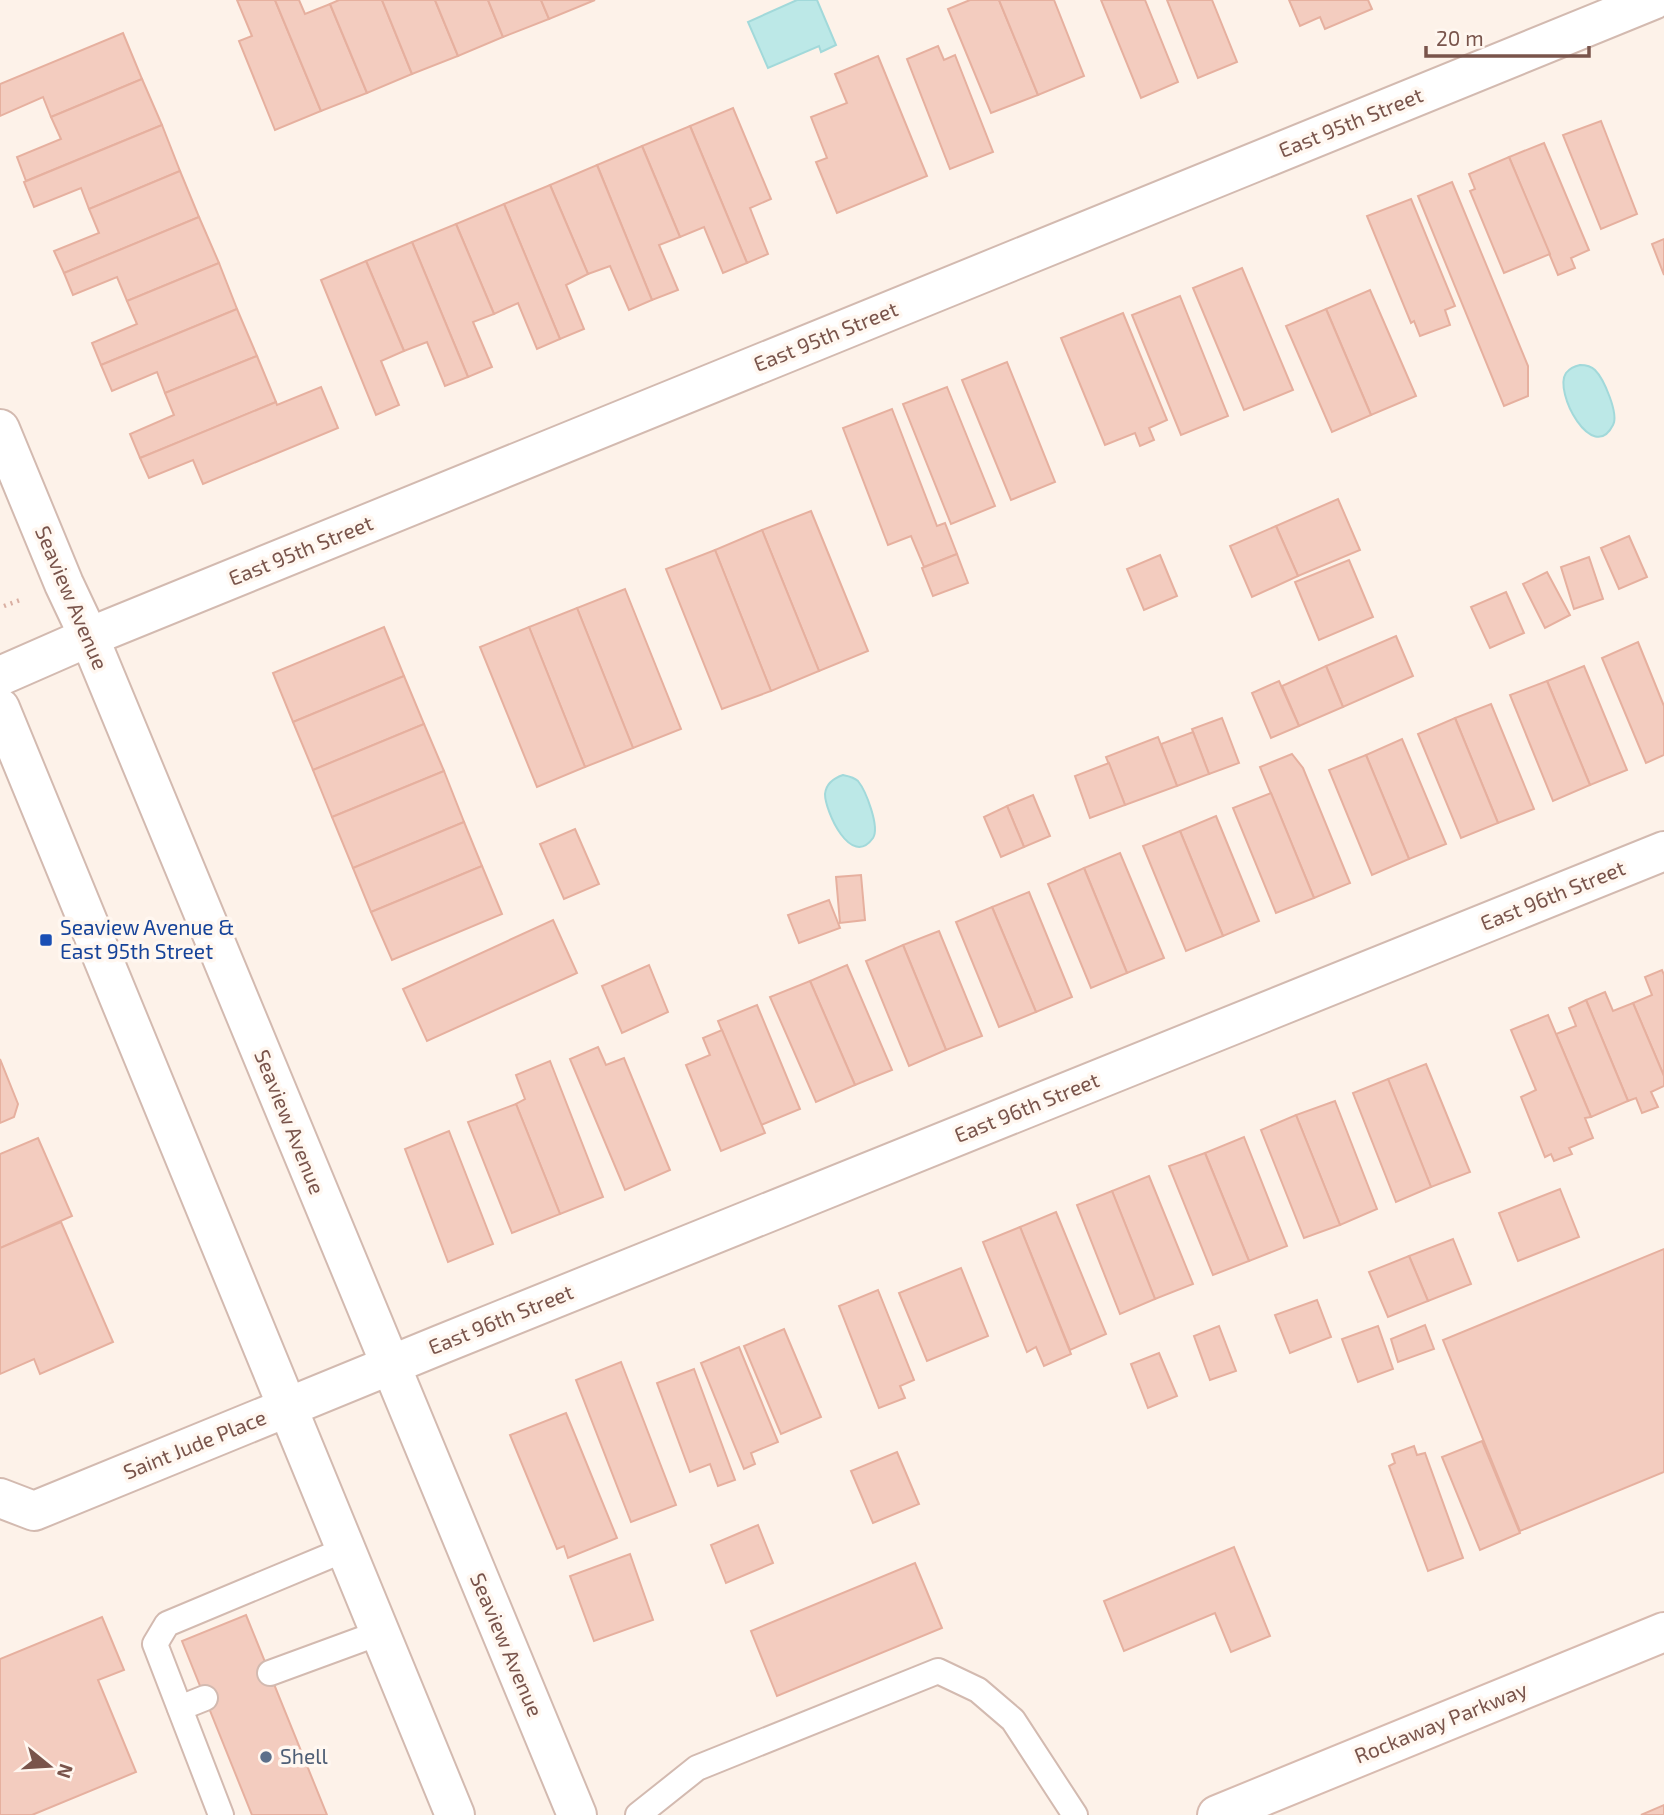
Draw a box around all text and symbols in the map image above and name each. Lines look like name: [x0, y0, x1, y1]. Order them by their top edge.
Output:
scale bar: [1426, 14, 1589, 58]
text: 20 m: [1436, 25, 1484, 50]
street label: East 95th Street: [1275, 81, 1426, 162]
street label: East 95th Street: [750, 295, 901, 376]
street label: East 95th Street: [225, 509, 376, 590]
street label: Seaview Avenue: [31, 522, 114, 673]
street label: East 96th Street: [1476, 854, 1628, 935]
place label: Seaview Avenue & East 95th Street: [60, 914, 235, 963]
marker: Seaview Avenue & East 95th Street: [38, 932, 54, 948]
street label: Seaview Avenue: [250, 1046, 331, 1197]
street label: East 96th Street: [950, 1066, 1102, 1147]
street label: East 96th Street: [424, 1278, 576, 1359]
street label: Saint Jude Place: [119, 1404, 269, 1484]
street label: Seaview Avenue: [466, 1569, 549, 1720]
street label: Rockaway Parkway: [1350, 1676, 1531, 1768]
north arrow: [14, 1731, 84, 1801]
place label: Shell: [280, 1743, 328, 1768]
marker: Shell: [258, 1749, 274, 1765]
text: N: [53, 1761, 79, 1781]

